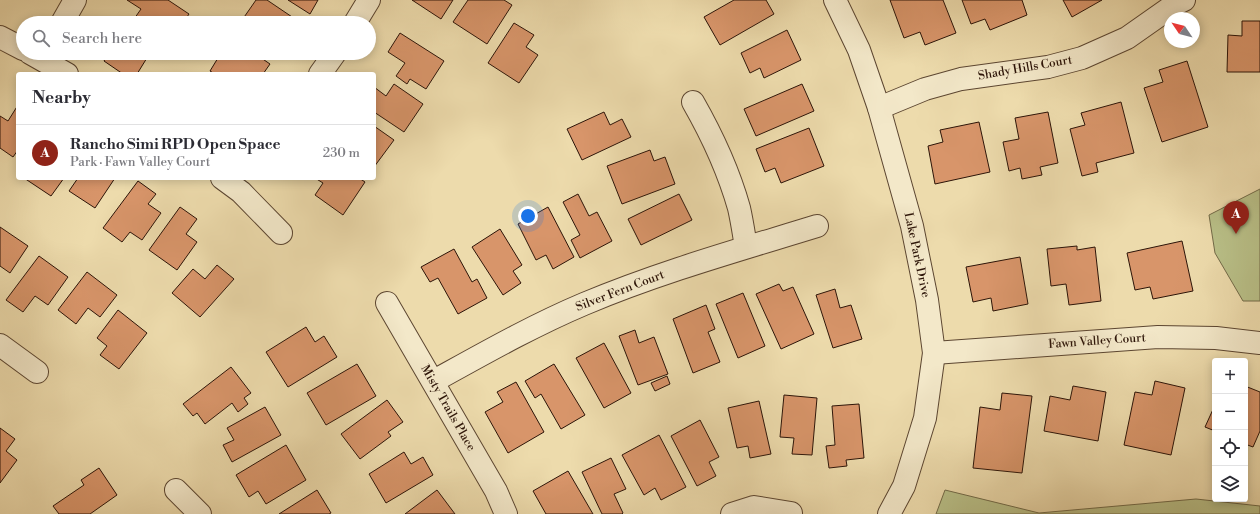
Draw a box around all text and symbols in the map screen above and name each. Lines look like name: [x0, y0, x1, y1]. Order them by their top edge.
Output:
north arrow: [1164, 12, 1200, 48]
search box: [16, 16, 376, 60]
icon: search: [30, 27, 52, 49]
text: Search here: [62, 29, 142, 48]
street label: Shady Hills Court: [977, 52, 1074, 84]
text: Nearby: [32, 87, 91, 109]
text: Rancho Simi RPD Open Space: [70, 135, 281, 154]
text: A: [40, 145, 50, 161]
text: 230 m: [323, 145, 360, 161]
text: Park · Fawn Valley Court: [70, 154, 210, 170]
pin: A: [1223, 201, 1249, 234]
your location: [518, 206, 538, 226]
street label: Lake Park Drive: [901, 211, 933, 299]
street label: Silver Fern Court: [574, 267, 667, 315]
street label: Fawn Valley Court: [1048, 330, 1147, 352]
map controls: [1212, 358, 1248, 502]
button: +: [1212, 358, 1248, 394]
street label: Misty Trails Place: [417, 362, 479, 454]
button: −: [1212, 394, 1248, 430]
button: locate: [1212, 430, 1248, 466]
button: layers: [1212, 466, 1248, 502]

